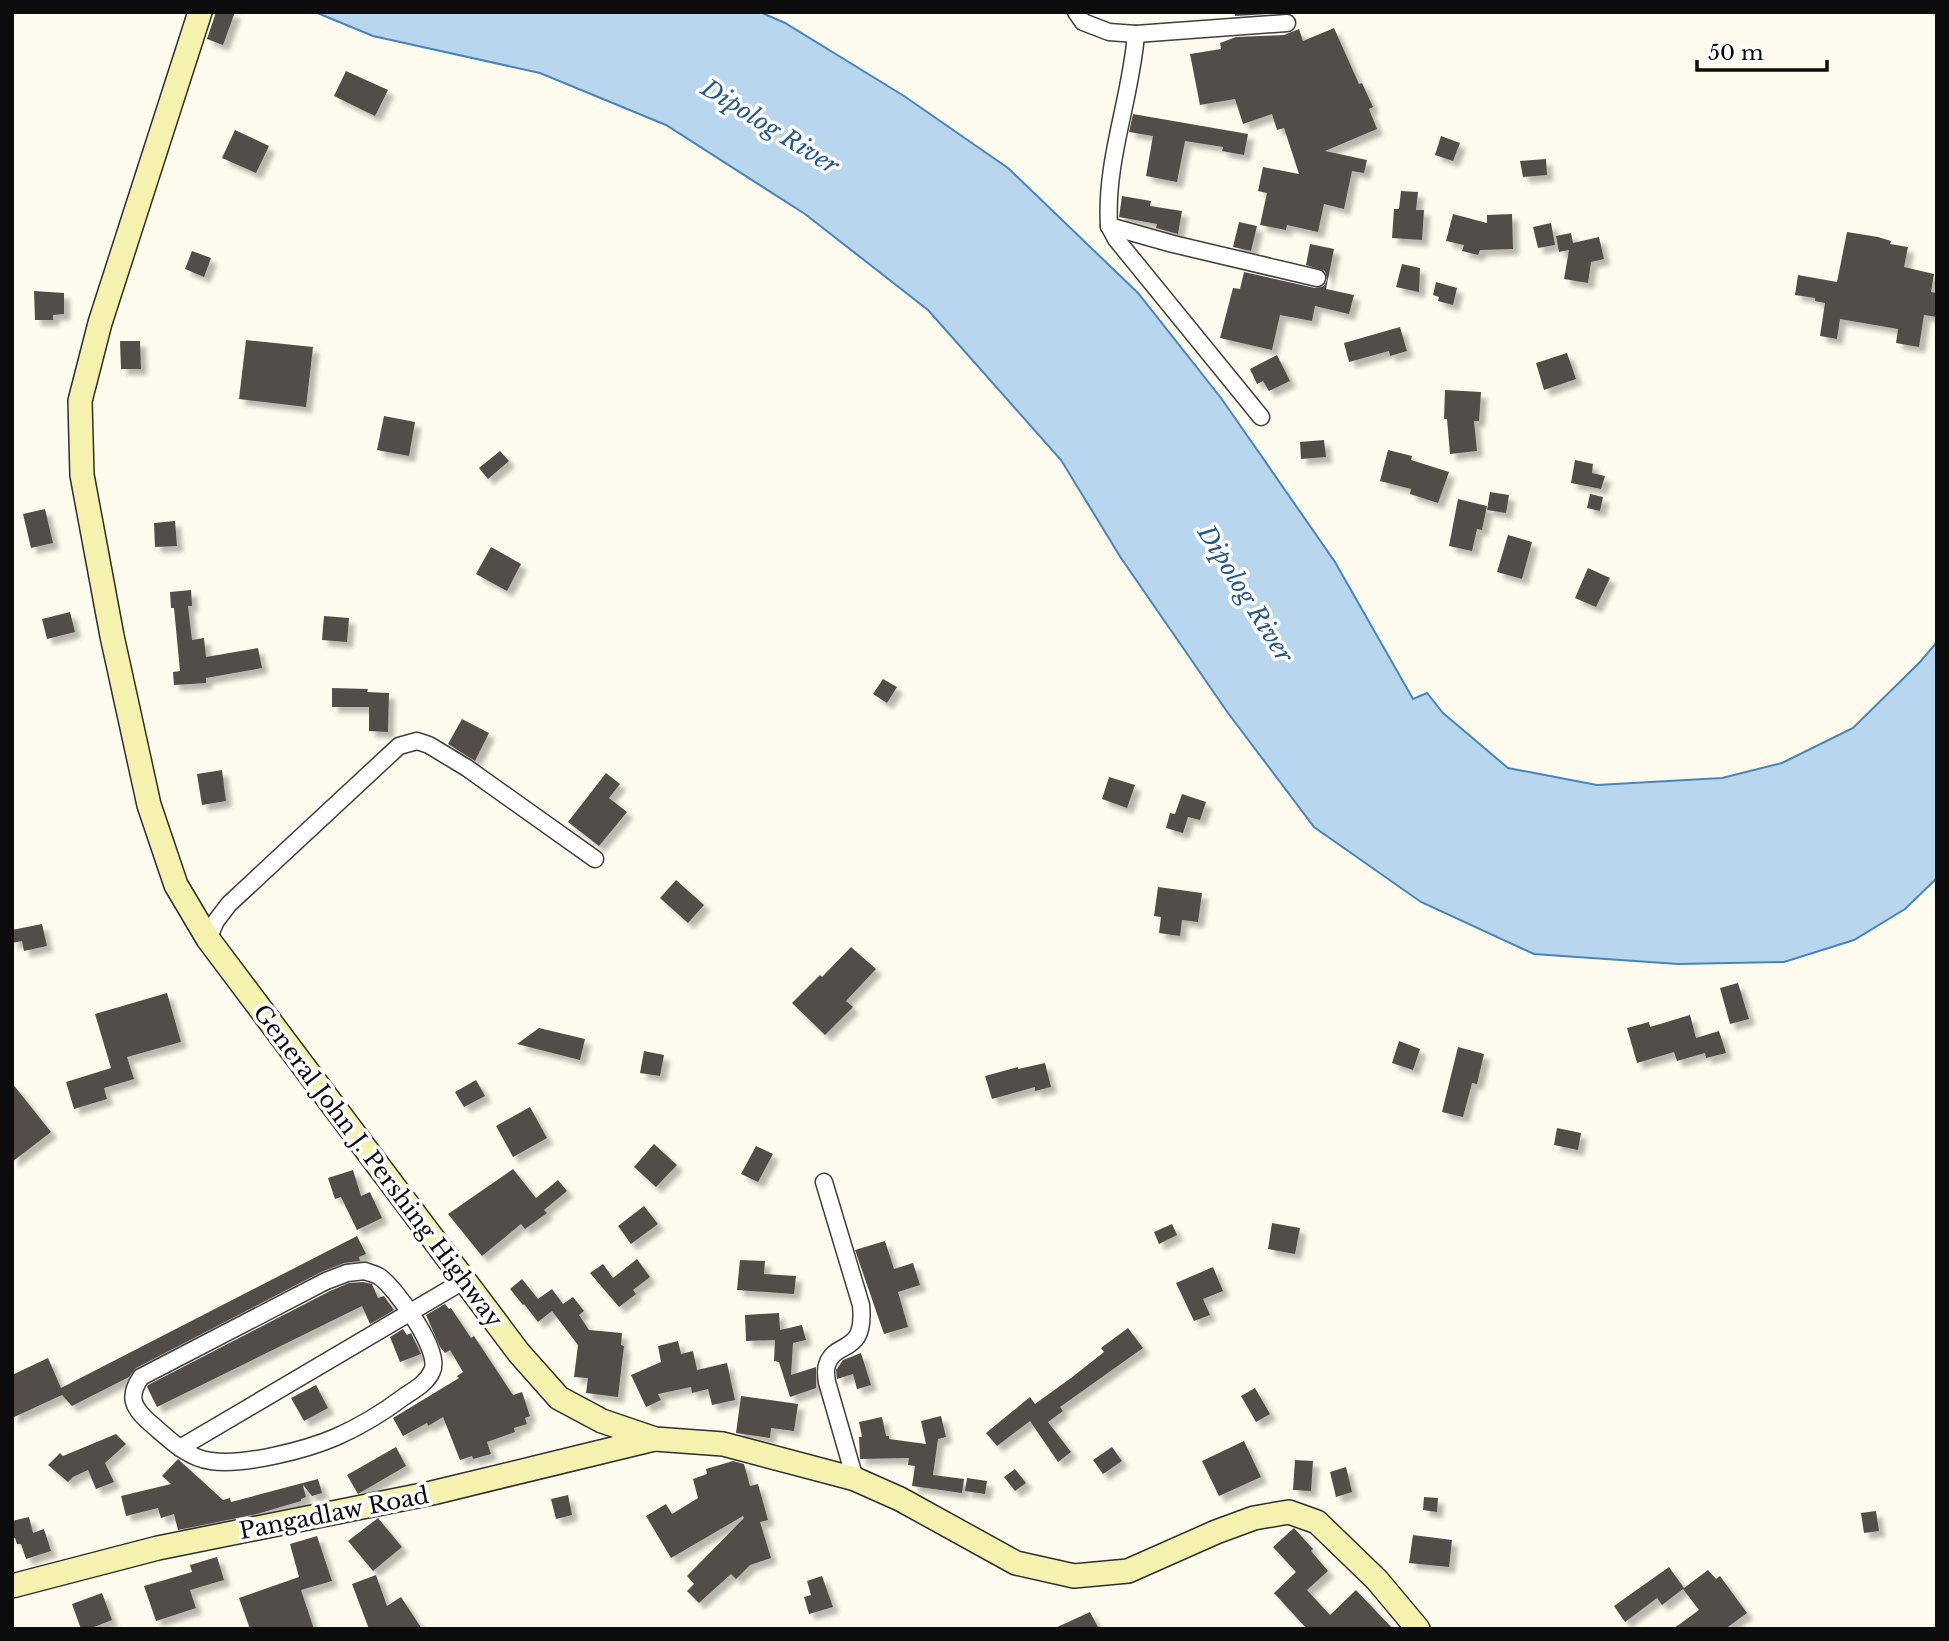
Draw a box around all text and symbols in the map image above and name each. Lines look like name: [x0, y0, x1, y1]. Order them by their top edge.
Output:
scale bar: [1697, 28, 1826, 72]
text: 50 m: [1708, 40, 1764, 66]
water label: Dipolog River: [696, 72, 845, 181]
water label: Dipolog River: [1191, 519, 1300, 668]
street label: General John J. Pershing Highway: [247, 999, 509, 1333]
street label: Pangadlaw Road: [237, 1481, 431, 1545]

